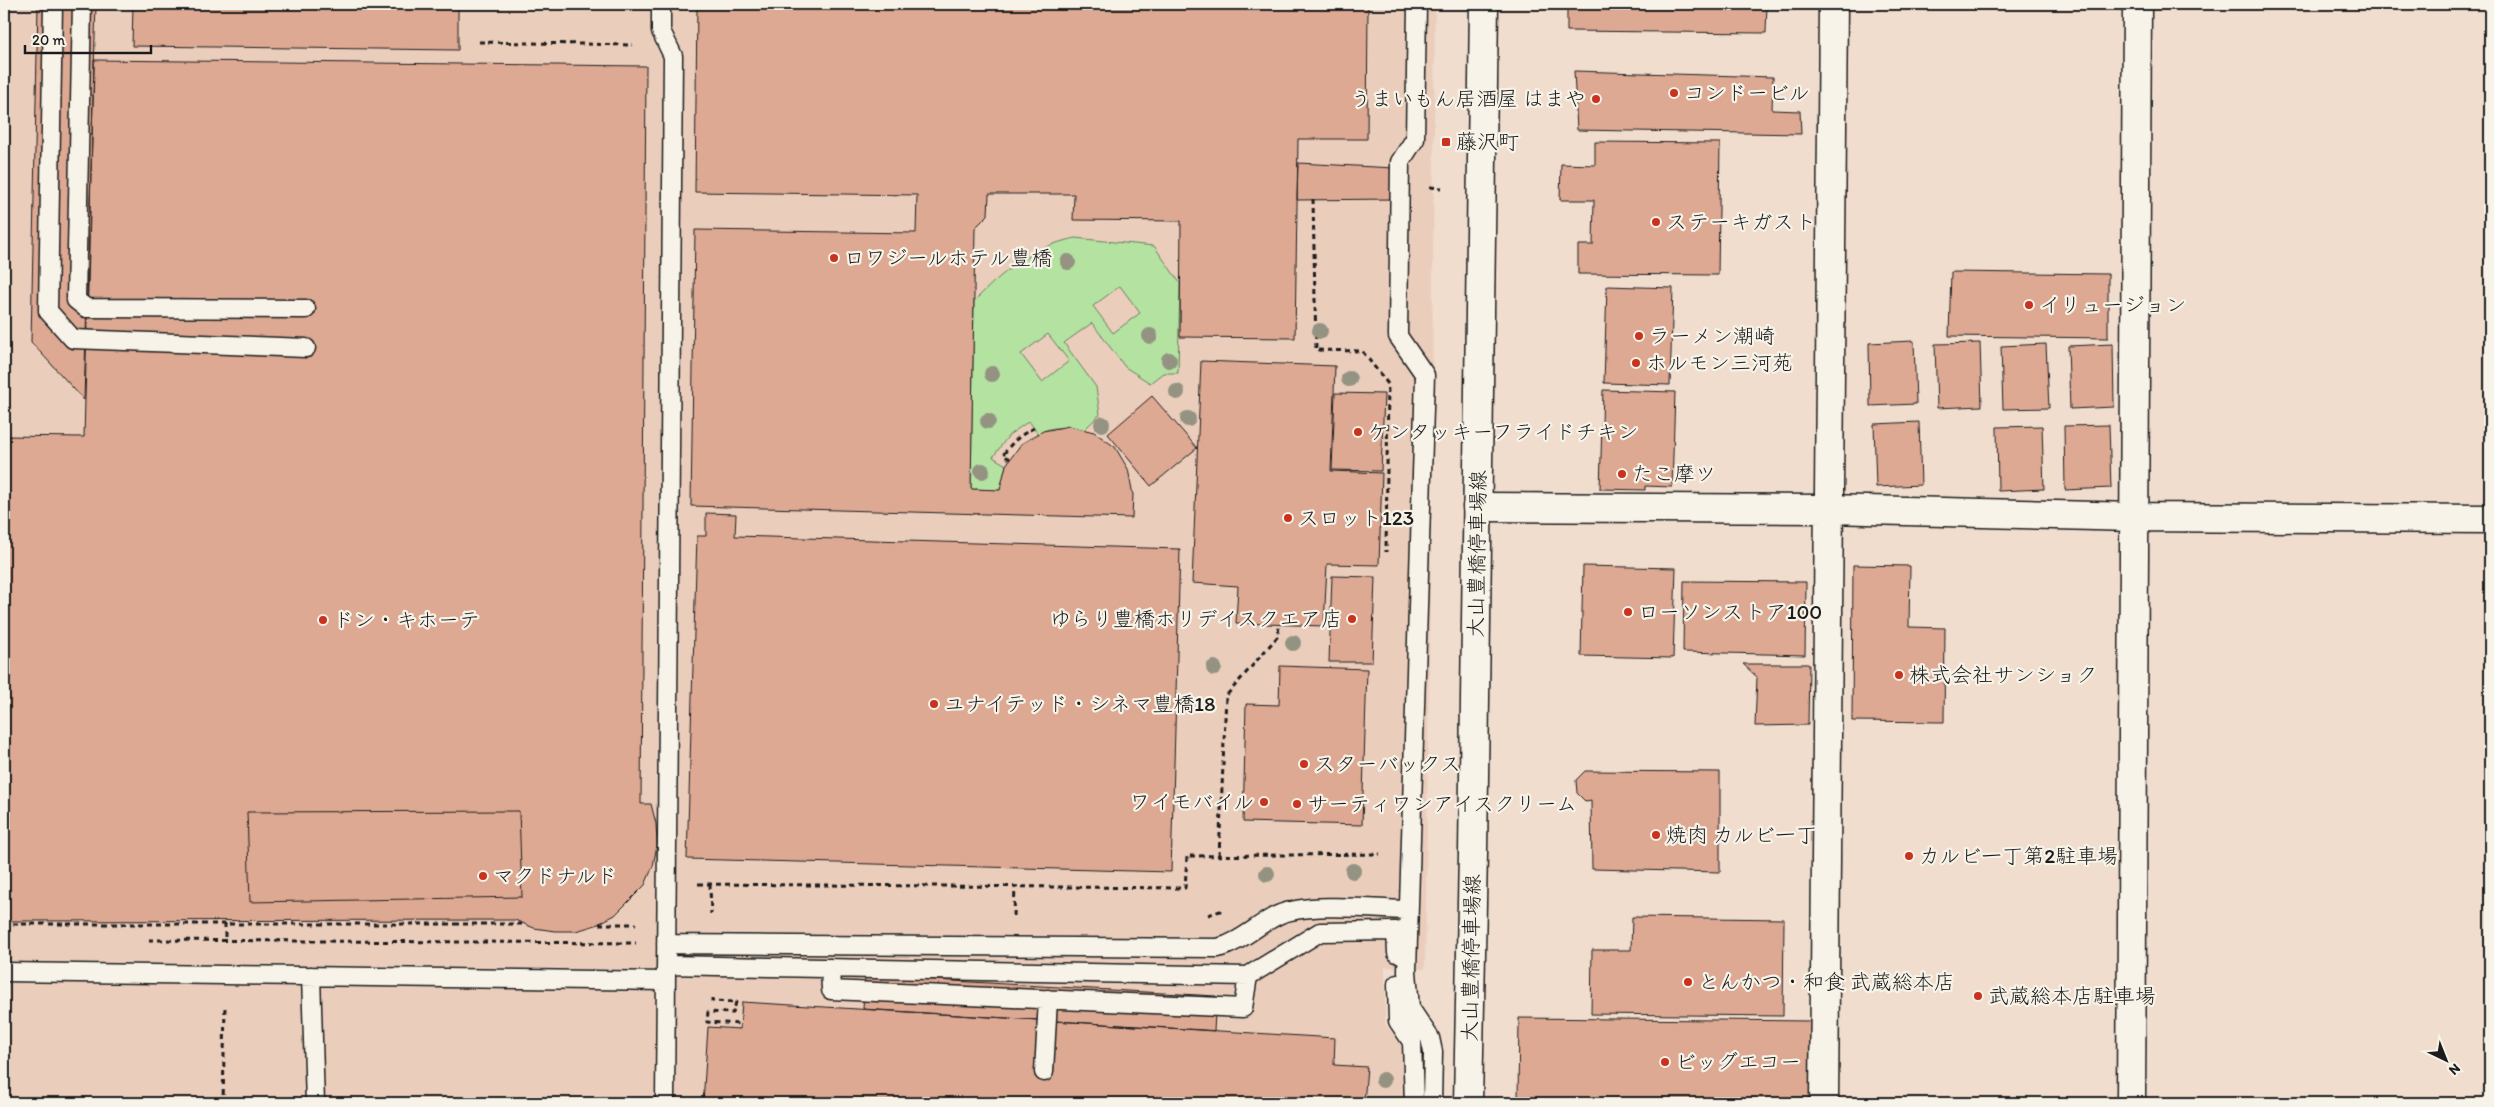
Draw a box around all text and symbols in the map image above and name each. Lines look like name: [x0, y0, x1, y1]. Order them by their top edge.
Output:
scale bar: [25, 22, 151, 54]
text: 20 m: [32, 31, 66, 49]
place label: コンドービル: [1684, 80, 1810, 105]
place label: うまいもん居酒屋 はまや: [1350, 86, 1586, 111]
marker: コンドービル: [1668, 87, 1680, 99]
marker: うまいもん居酒屋 はまや: [1590, 93, 1602, 105]
place label: 藤沢町: [1456, 129, 1519, 154]
marker: 藤沢町: [1440, 136, 1452, 148]
place label: ステーキガスト: [1666, 209, 1816, 234]
marker: ステーキガスト: [1650, 216, 1662, 228]
place label: ロワジールホテル豊橋: [844, 245, 1052, 270]
marker: ロワジールホテル豊橋: [828, 252, 840, 264]
place label: イリュージョン: [2039, 292, 2186, 317]
marker: イリュージョン: [2023, 299, 2035, 311]
place label: ラーメン潮崎: [1649, 323, 1775, 348]
marker: ラーメン潮崎: [1633, 330, 1645, 342]
place label: ホルモン三河苑: [1646, 350, 1793, 375]
marker: ホルモン三河苑: [1630, 357, 1642, 369]
place label: ケンタッキーフライドチキン: [1368, 419, 1638, 444]
marker: ケンタッキーフライドチキン: [1352, 426, 1364, 438]
place label: たこ摩ツ: [1632, 461, 1716, 486]
marker: たこ摩ツ: [1616, 468, 1628, 480]
street label: 大山豊橋停車場線: [1463, 470, 1490, 638]
place label: スロット123: [1298, 505, 1414, 530]
marker: スロット123: [1282, 512, 1294, 524]
place label: ローソンストア100: [1638, 599, 1822, 624]
place label: ゆらり豊橋ホリデイスクエア店: [1050, 606, 1342, 631]
marker: ローソンストア100: [1622, 606, 1634, 618]
place label: ドン・キホーテ: [333, 607, 480, 632]
marker: ゆらり豊橋ホリデイスクエア店: [1346, 613, 1358, 625]
marker: ドン・キホーテ: [317, 614, 329, 626]
place label: 株式会社サンショク: [1909, 662, 2097, 687]
marker: 株式会社サンショク: [1893, 669, 1905, 681]
place label: ユナイテッド・シネマ豊橋18: [944, 691, 1216, 716]
marker: ユナイテッド・シネマ豊橋18: [928, 698, 940, 710]
place label: スターバックス: [1314, 751, 1461, 776]
marker: スターバックス: [1298, 758, 1310, 770]
place label: ワイモバイル: [1129, 789, 1254, 814]
place label: サーティワンアイスクリーム: [1307, 791, 1577, 816]
marker: ワイモバイル: [1258, 796, 1270, 808]
marker: サーティワンアイスクリーム: [1291, 798, 1303, 810]
place label: 焼肉 カルビ一丁: [1666, 822, 1817, 847]
marker: 焼肉 カルビ一丁: [1650, 829, 1662, 841]
place label: カルビ一丁第2駐車場: [1919, 843, 2118, 868]
marker: カルビ一丁第2駐車場: [1903, 850, 1915, 862]
place label: マクドナルド: [493, 863, 617, 888]
marker: マクドナルド: [477, 870, 489, 882]
street label: 大山豊橋停車場線: [1457, 874, 1484, 1042]
place label: とんかつ・和食 武蔵総本店: [1698, 969, 1955, 994]
marker: とんかつ・和食 武蔵総本店: [1682, 976, 1694, 988]
place label: 武蔵総本店駐車場: [1988, 983, 2156, 1008]
marker: 武蔵総本店駐車場: [1972, 990, 1984, 1002]
north arrow: [2422, 1034, 2472, 1084]
place label: ビッグエコー: [1675, 1049, 1801, 1074]
marker: ビッグエコー: [1659, 1056, 1671, 1068]
text: N: [2445, 1060, 2464, 1079]

